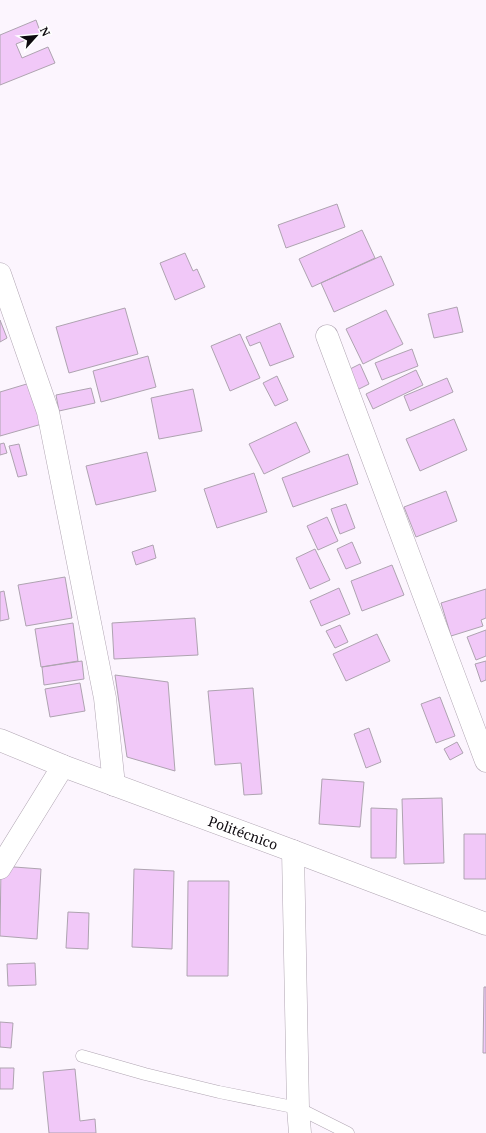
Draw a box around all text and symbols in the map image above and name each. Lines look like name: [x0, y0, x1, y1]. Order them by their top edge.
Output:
north arrow: [16, 16, 56, 56]
text: N: [37, 24, 54, 39]
street label: Politécnico: [206, 811, 281, 854]

